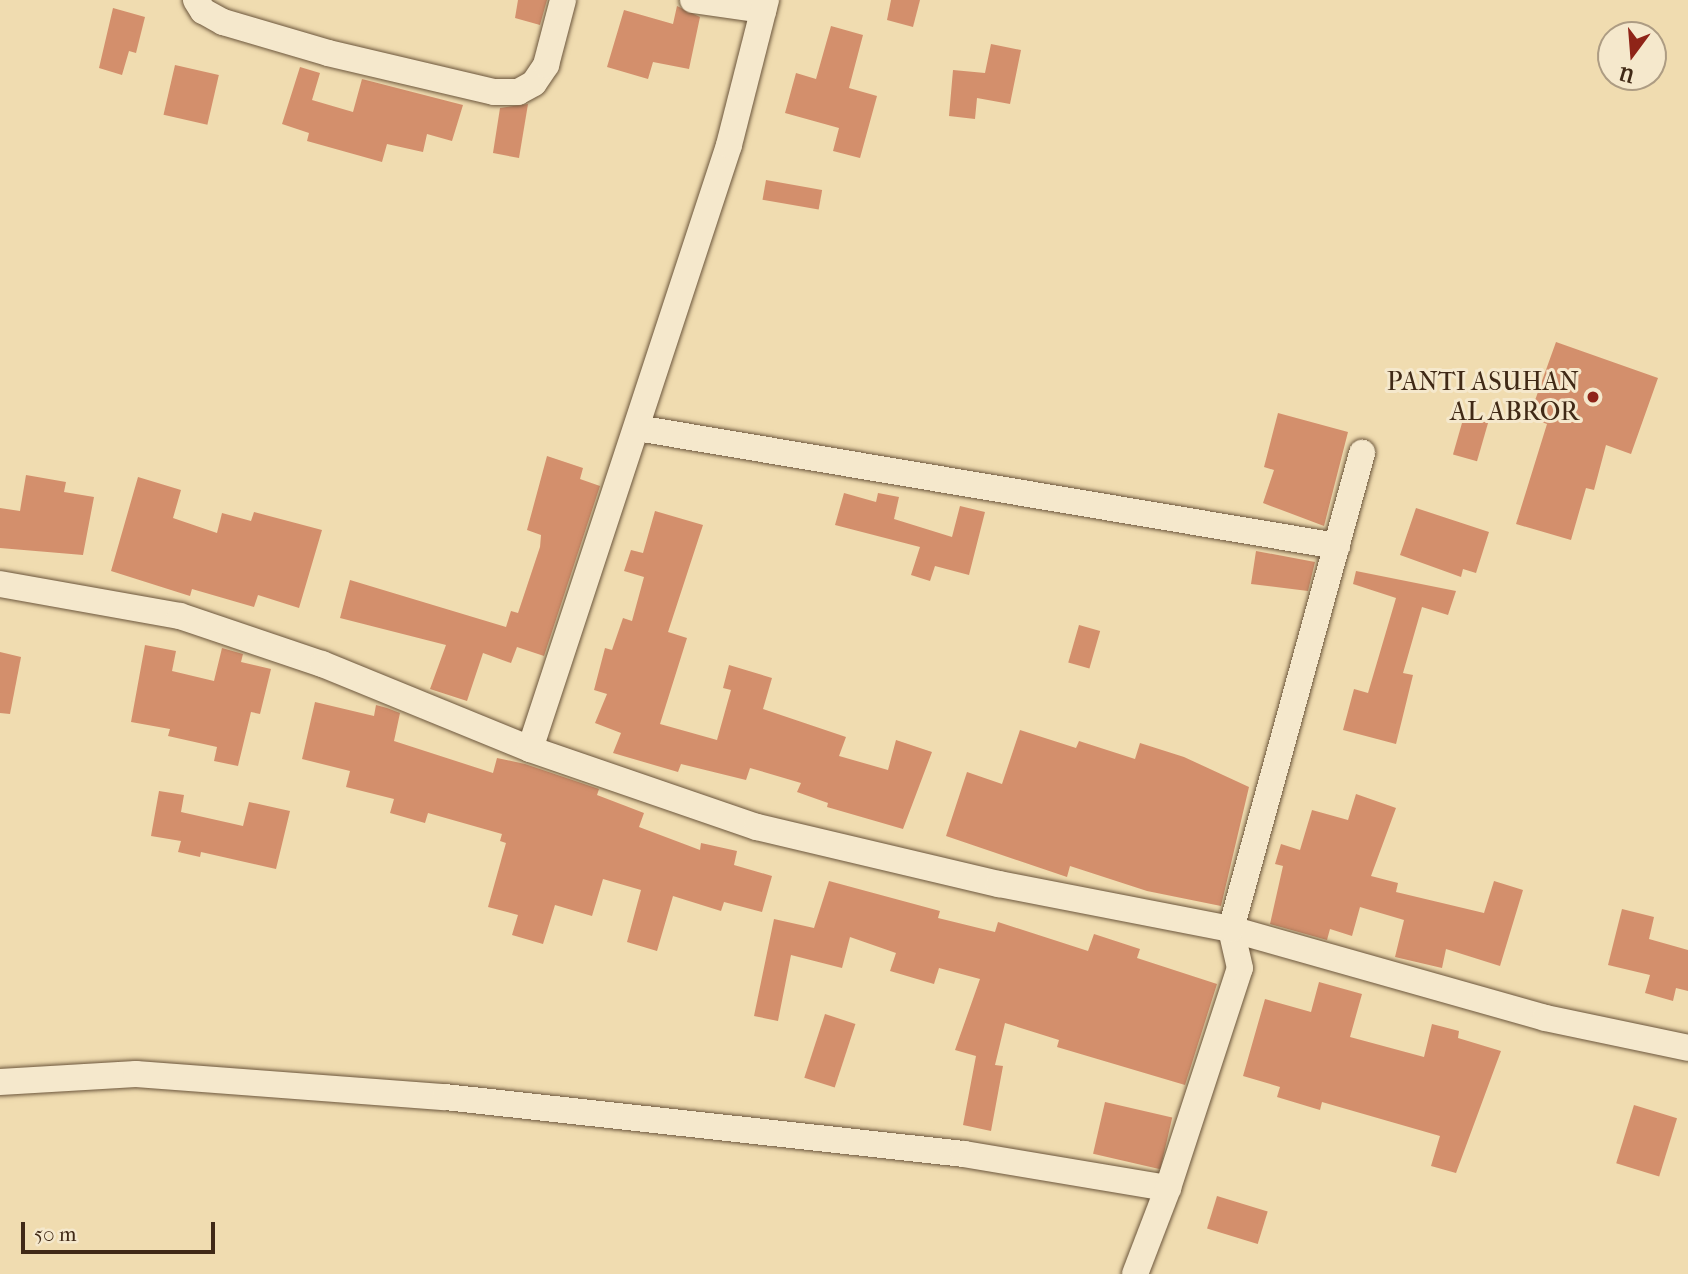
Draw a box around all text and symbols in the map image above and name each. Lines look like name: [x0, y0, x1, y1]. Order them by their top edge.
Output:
north arrow: [1597, 21, 1667, 91]
text: U: [1617, 62, 1637, 87]
place label: PANTI ASUHAN AL ABROR: [1387, 366, 1579, 428]
marker: PANTI ASUHAN AL ABROR: [1585, 389, 1601, 405]
scale bar: [24, 1208, 219, 1252]
text: 50 m: [34, 1222, 77, 1246]

